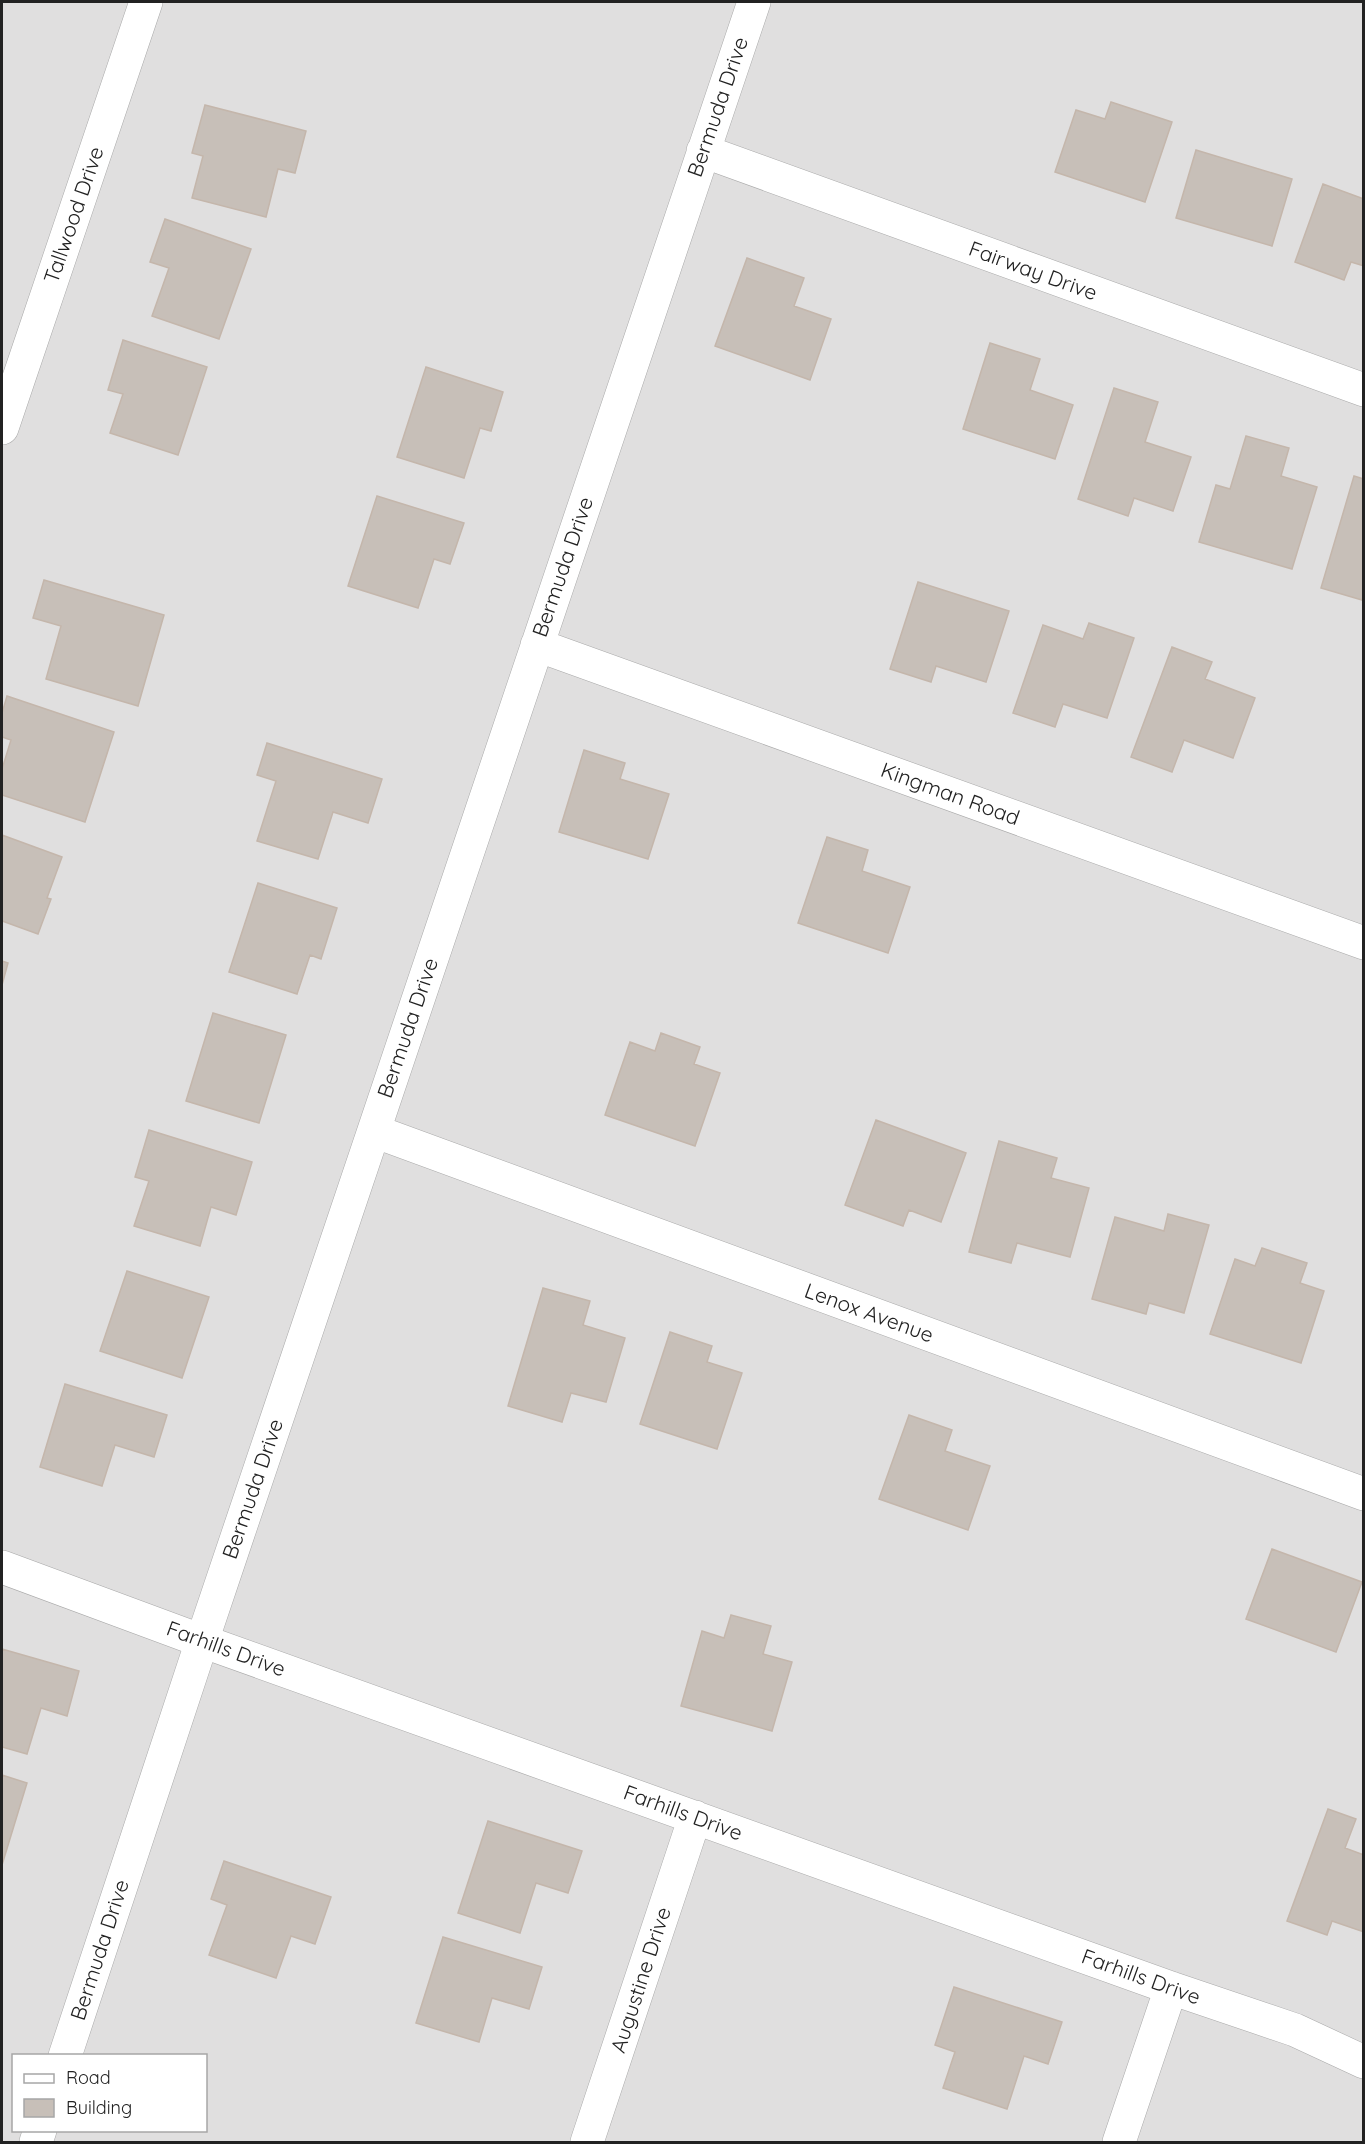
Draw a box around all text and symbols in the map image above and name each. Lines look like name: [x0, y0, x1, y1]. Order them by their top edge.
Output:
street label: Bermuda Drive: [681, 33, 753, 180]
street label: Tallwood Drive: [38, 143, 109, 286]
street label: Fairway Drive: [966, 235, 1101, 305]
street label: Bermuda Drive: [526, 493, 598, 640]
street label: Kingman Road: [877, 756, 1023, 830]
street label: Bermuda Drive: [371, 954, 443, 1101]
street label: Lenox Avenue: [801, 1277, 937, 1347]
street label: Bermuda Drive: [216, 1415, 288, 1562]
street label: Farhills Drive: [163, 1615, 289, 1682]
street label: Farhills Drive: [620, 1779, 746, 1846]
street label: Bermuda Drive: [64, 1876, 134, 2023]
street label: Augustine Drive: [604, 1904, 676, 2056]
street label: Farhills Drive: [1078, 1943, 1204, 2010]
legend: [12, 2054, 207, 2132]
text: Road: [66, 2066, 111, 2089]
text: Building: [66, 2096, 132, 2119]

